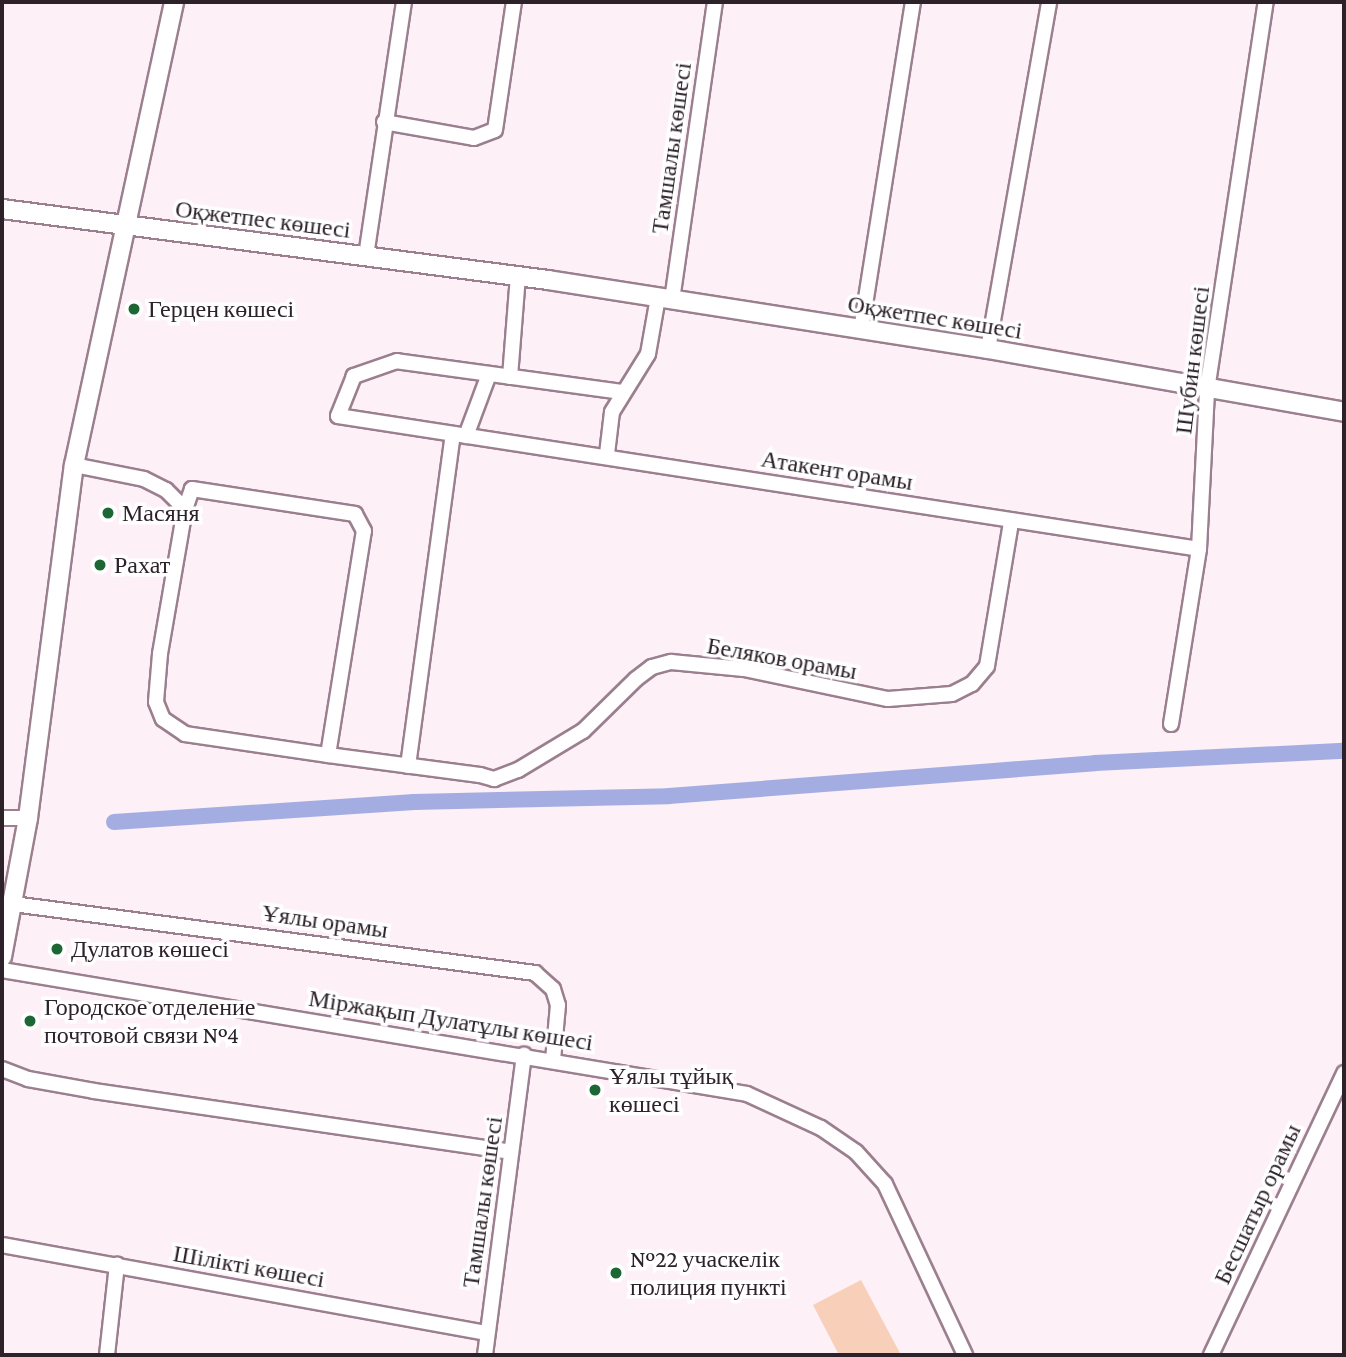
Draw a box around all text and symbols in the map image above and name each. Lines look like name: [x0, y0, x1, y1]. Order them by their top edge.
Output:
street label: Тамшалы көшесі: [645, 61, 697, 235]
street label: Оқжетпес көшесі: [174, 194, 352, 244]
street label: Шубин көшесі: [1169, 284, 1215, 436]
street label: Оқжетпес көшесі: [846, 289, 1024, 345]
place label: Герцен көшесі: [148, 295, 294, 323]
marker: Герцен көшесі: [126, 301, 142, 317]
street label: Атакент орамы: [759, 444, 915, 496]
place label: Масяня: [122, 499, 200, 527]
marker: Масяня: [100, 505, 116, 521]
place label: Рахат: [114, 551, 170, 579]
marker: Рахат: [92, 557, 108, 573]
street label: Беляков орамы: [705, 631, 859, 685]
street label: Ұялы орамы: [260, 898, 390, 944]
place label: Дулатов көшесі: [71, 935, 229, 963]
marker: Дулатов көшесі: [49, 941, 65, 957]
street label: Міржақып Дулатұлы көшесі: [307, 983, 595, 1057]
place label: Городское отделение почтовой связи №4: [44, 993, 256, 1049]
marker: Городское отделение почтовой связи №4: [22, 1013, 38, 1029]
place label: Ұялы тұйық көшесі: [609, 1062, 733, 1118]
marker: Ұялы тұйық көшесі: [587, 1082, 603, 1098]
street label: Тамшалы көшесі: [456, 1115, 508, 1289]
street label: Бесшатыр орамы: [1207, 1119, 1307, 1289]
street label: Шілікті көшесі: [171, 1239, 327, 1293]
place label: №22 учаскелік полиция пункті: [630, 1245, 787, 1301]
marker: №22 учаскелік полиция пункті: [608, 1265, 624, 1281]

